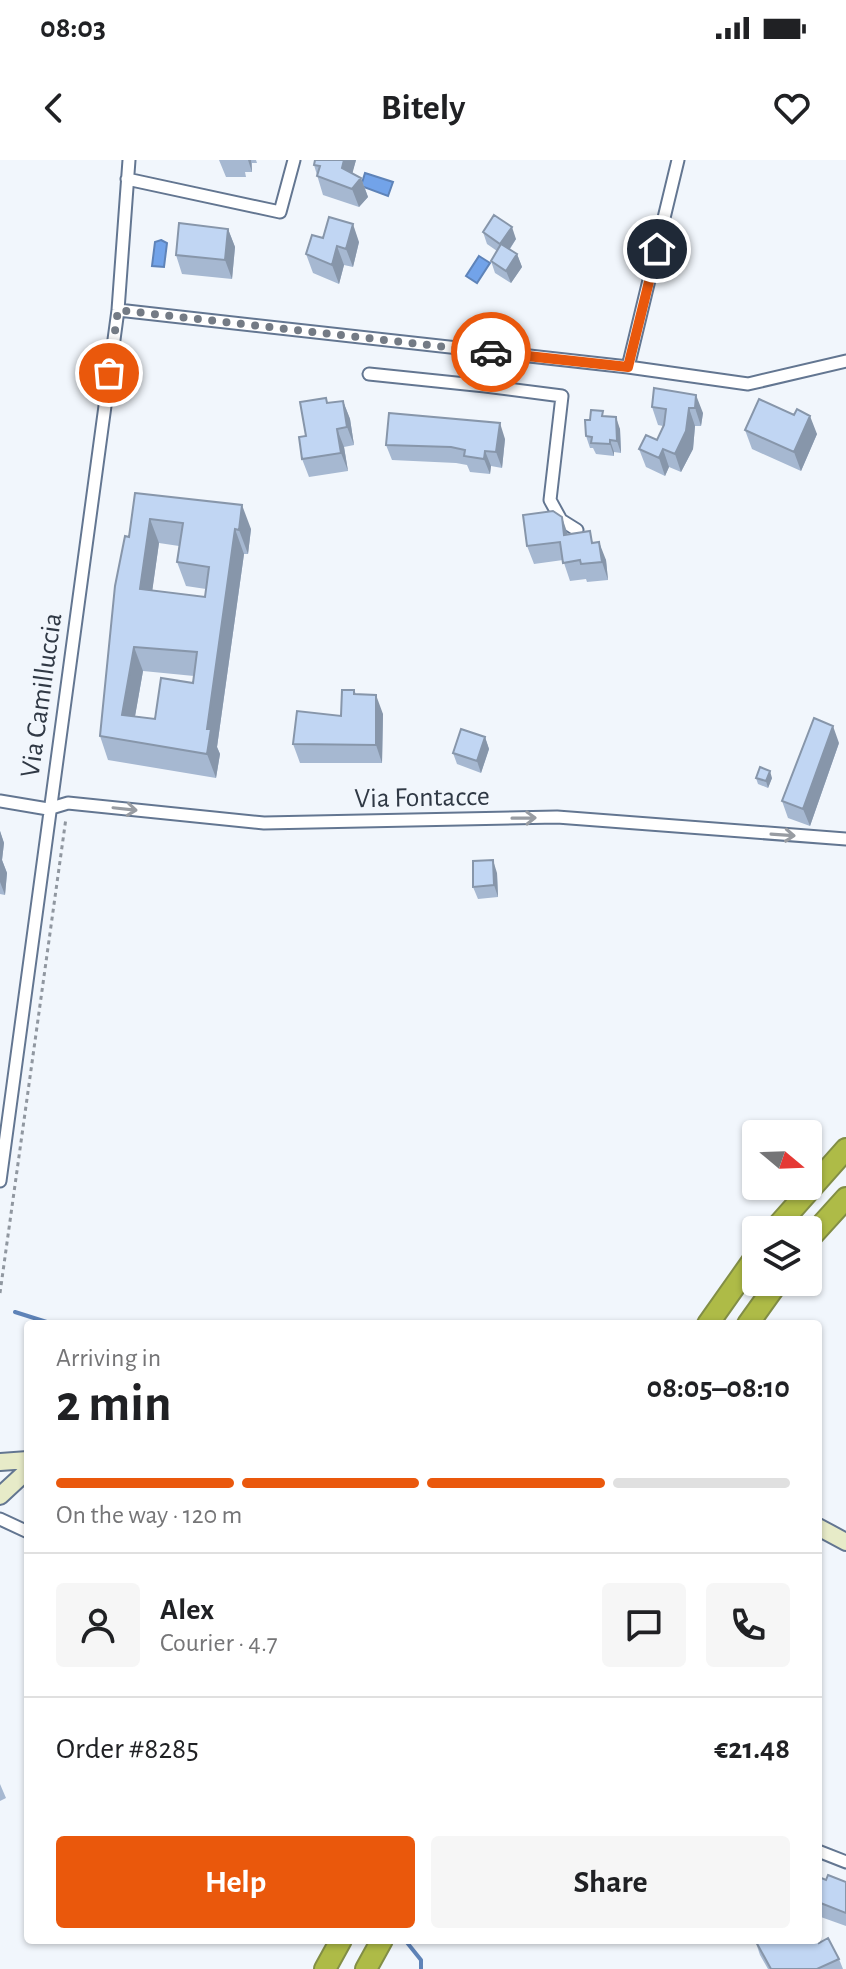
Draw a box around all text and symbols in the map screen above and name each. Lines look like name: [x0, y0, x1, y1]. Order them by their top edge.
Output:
text: 08:03: [40, 13, 106, 43]
icon: back: [32, 86, 76, 130]
icon: heart: [770, 86, 814, 130]
text: Bitely: [381, 90, 465, 126]
pin: [623, 215, 691, 283]
icon: home: [635, 227, 679, 271]
courier: [451, 312, 531, 392]
icon: car: [469, 330, 513, 374]
pin: [75, 339, 143, 407]
icon: bag: [87, 351, 131, 395]
street label: Via Camilluccia: [17, 611, 67, 779]
street label: Via Fontacce: [354, 783, 490, 813]
one-way arrow: [111, 801, 138, 816]
one-way arrow: [510, 810, 537, 826]
one-way arrow: [769, 828, 796, 843]
north arrow: [742, 1120, 822, 1200]
map controls: [742, 1120, 822, 1296]
button: layers: [742, 1216, 822, 1296]
text: Arriving in: [56, 1345, 161, 1371]
text: 08:05–08:10: [647, 1373, 790, 1403]
text: 2 min: [56, 1378, 171, 1430]
text: On the way · 120 m: [56, 1502, 242, 1528]
button: person: [56, 1583, 140, 1667]
button: chat: [602, 1583, 686, 1667]
button: phone: [706, 1583, 790, 1667]
text: Alex: [160, 1595, 214, 1625]
text: Courier · 4.7: [160, 1630, 278, 1656]
text: Order #8285: [56, 1734, 199, 1764]
text: €21.48: [714, 1734, 790, 1764]
button: Help: [56, 1836, 415, 1928]
button: Share: [431, 1836, 790, 1928]

